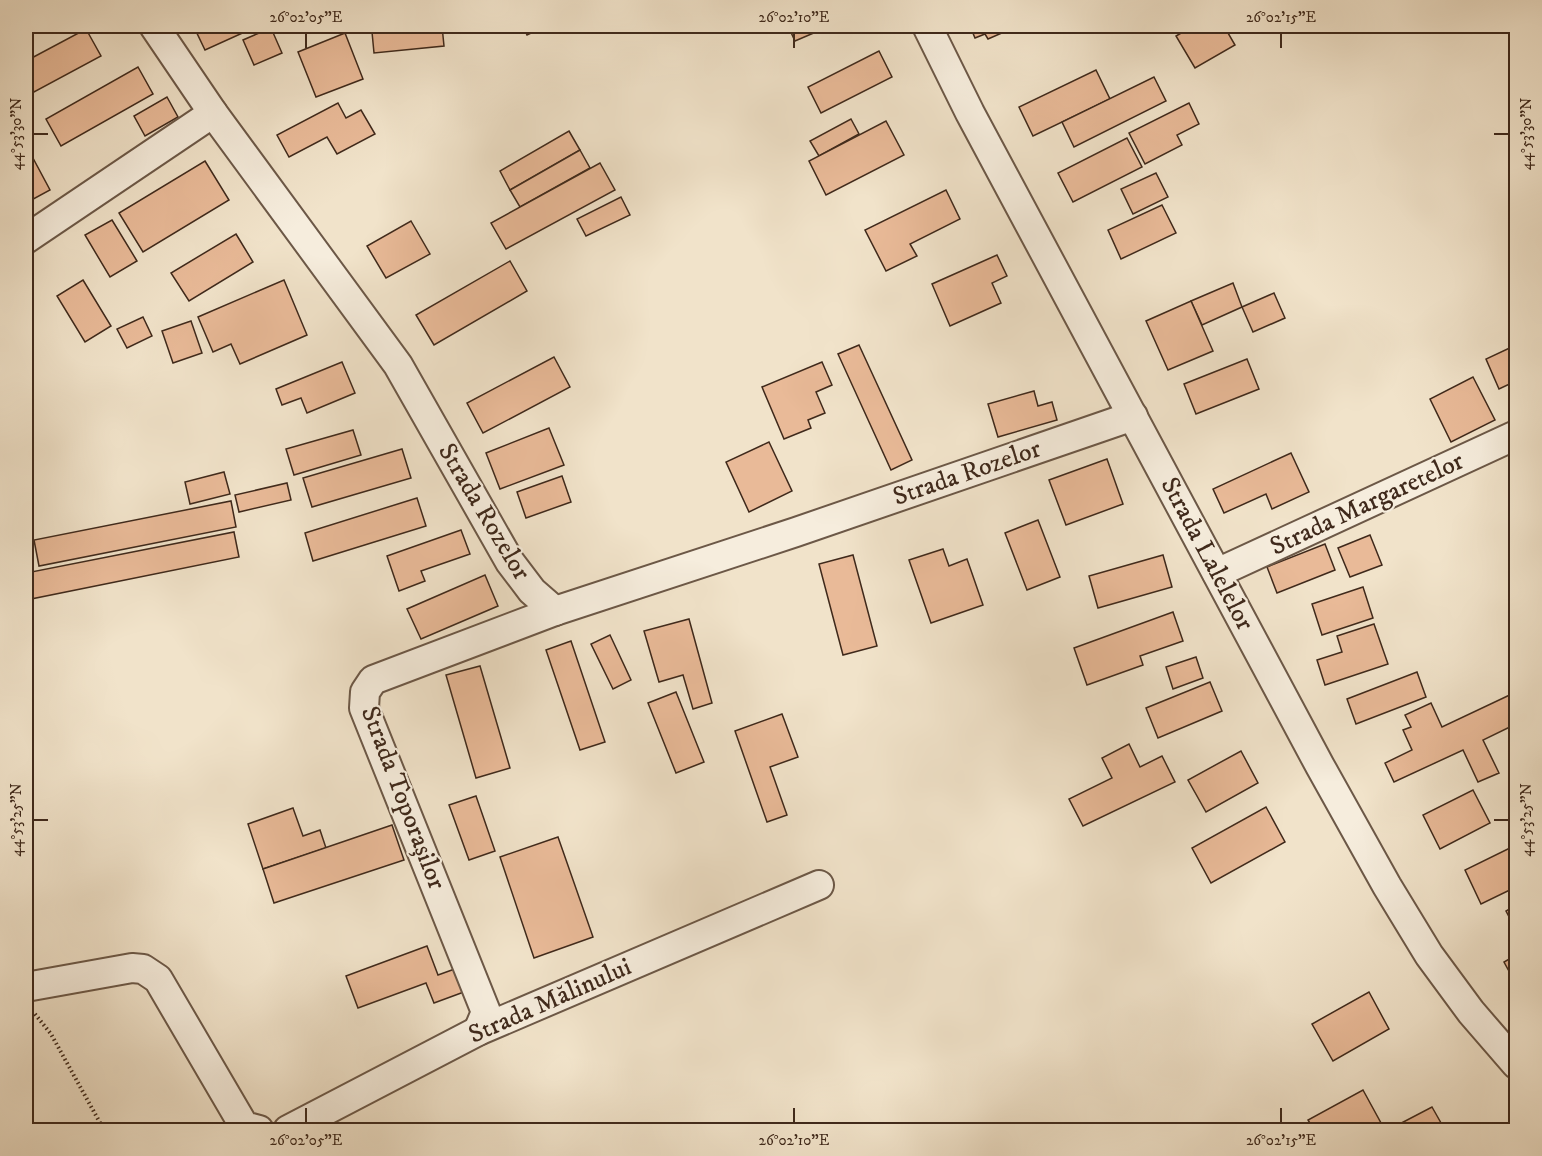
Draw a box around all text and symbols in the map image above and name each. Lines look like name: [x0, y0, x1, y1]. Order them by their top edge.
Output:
text: 26°02'05"E: [270, 8, 343, 27]
text: 26°02'10"E: [759, 8, 830, 27]
text: 26°02'15"E: [1246, 8, 1316, 27]
text: 44°53'30"N: [7, 98, 26, 170]
text: 44°53'30"N: [1517, 98, 1536, 170]
street label: Strada Rozelor: [889, 432, 1046, 514]
street label: Strada Rozelor: [430, 437, 538, 587]
street label: Strada Margaretelor: [1265, 445, 1469, 563]
street label: Strada Lalelelor: [1153, 472, 1261, 637]
street label: Strada Toporașilor: [353, 702, 453, 895]
text: 44°53'25"N: [7, 783, 26, 857]
text: 44°53'25"N: [1517, 783, 1536, 857]
street label: Strada Mălinului: [464, 950, 636, 1052]
text: 26°02'05"E: [270, 1131, 343, 1150]
text: 26°02'10"E: [759, 1131, 830, 1150]
text: 26°02'15"E: [1246, 1131, 1316, 1150]

